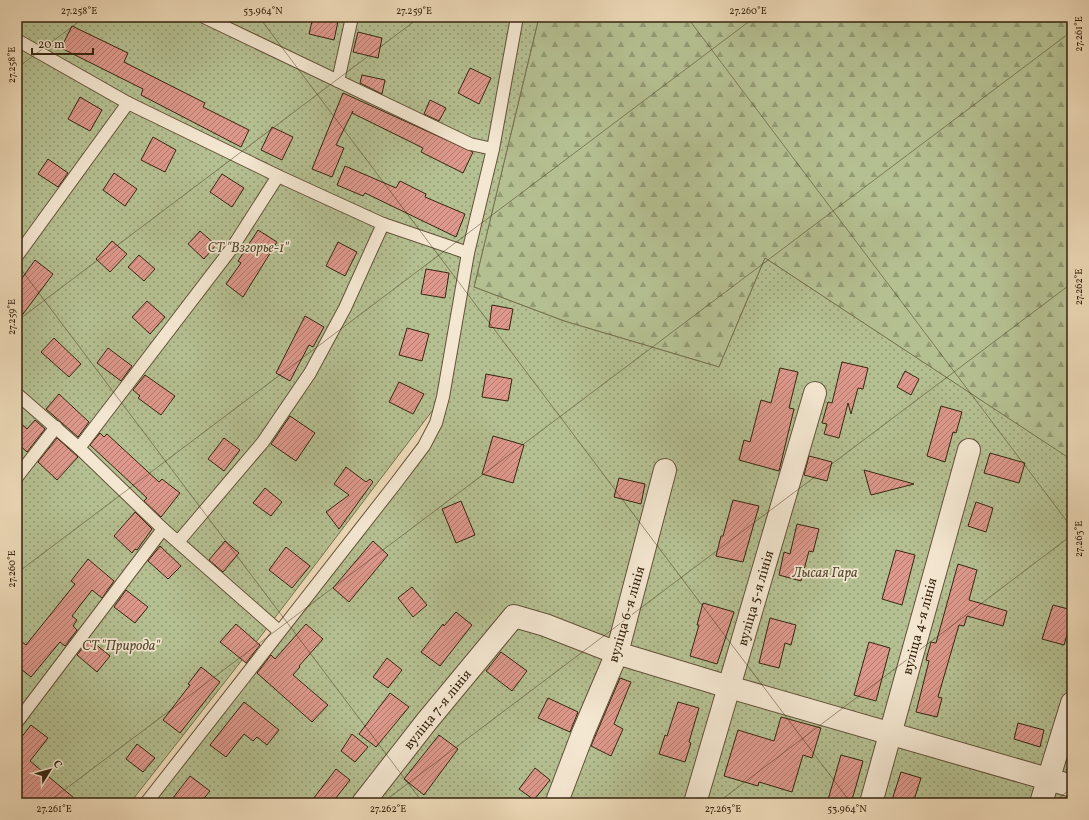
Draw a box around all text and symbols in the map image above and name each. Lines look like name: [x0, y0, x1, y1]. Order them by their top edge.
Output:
text: 27.258°E: [61, 4, 97, 18]
text: 53.964°N: [243, 4, 283, 18]
text: 27.259°E: [396, 4, 432, 18]
text: 27.260°E: [729, 4, 767, 18]
text: 27.261°E: [1072, 16, 1086, 52]
scale bar: [32, 30, 93, 56]
text: 20 m: [38, 37, 65, 53]
text: 27.258°E: [5, 47, 19, 83]
park label: СТ "Взгорье-1": [207, 239, 290, 258]
text: 27.262°E: [1072, 269, 1086, 305]
text: 27.259°E: [5, 299, 19, 335]
text: 27.263°E: [1072, 521, 1086, 557]
street label: вуліца 5-я лінія: [734, 548, 779, 648]
text: 27.260°E: [5, 550, 19, 588]
street label: вуліца 6-я лінія: [605, 564, 650, 665]
park label: Лысая Гара: [791, 564, 858, 583]
street label: вуліца 4-я лінія: [898, 576, 943, 677]
park label: СТ "Природа": [82, 637, 161, 656]
street label: вуліца 7-я лінія: [400, 666, 476, 754]
north arrow: [30, 750, 70, 790]
text: С: [49, 758, 65, 772]
text: 27.261°E: [36, 802, 72, 816]
text: 27.262°E: [370, 802, 406, 816]
text: 27.263°E: [705, 802, 741, 816]
text: 53.964°N: [827, 802, 867, 816]

